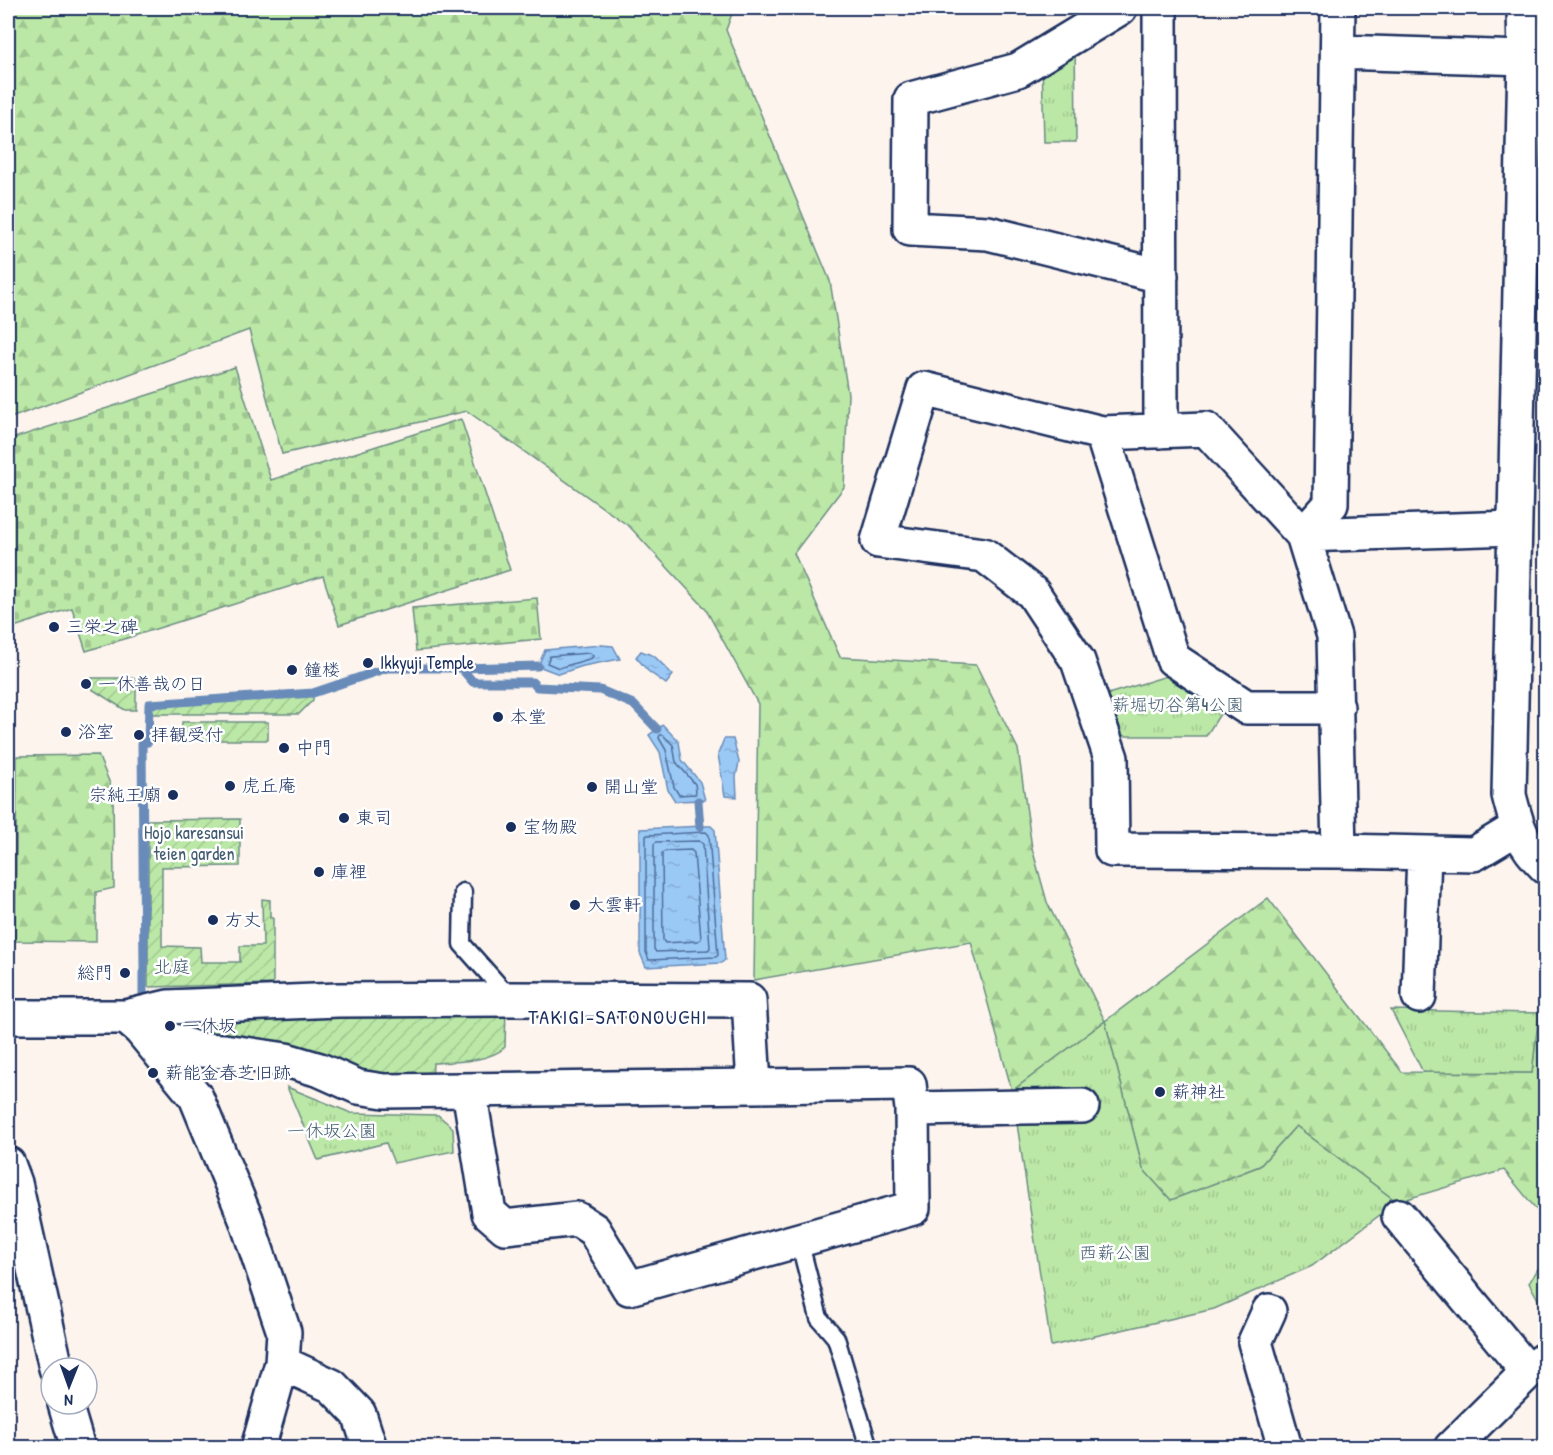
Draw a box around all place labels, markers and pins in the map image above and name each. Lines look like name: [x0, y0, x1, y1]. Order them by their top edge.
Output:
place label: 三栄之碑: [66, 614, 138, 639]
marker: 三栄之碑: [47, 620, 61, 634]
place label: Ikkyuji Temple: [380, 650, 474, 675]
marker: Ikkyuji Temple: [361, 656, 375, 670]
place label: 鐘楼: [304, 657, 340, 682]
marker: 鐘楼: [285, 663, 299, 677]
place label: 一休善哉の日: [98, 671, 206, 696]
marker: 一休善哉の日: [79, 677, 93, 691]
place label: 本堂: [510, 704, 546, 729]
marker: 本堂: [491, 710, 505, 724]
place label: 浴室: [78, 719, 114, 744]
place label: 拝観受付: [151, 722, 223, 747]
marker: 浴室: [59, 725, 73, 739]
marker: 拝観受付: [132, 728, 146, 742]
place label: 中門: [296, 735, 332, 760]
marker: 中門: [277, 741, 291, 755]
place label: 虎丘庵: [242, 773, 296, 798]
place label: 開山堂: [604, 774, 658, 799]
marker: 虎丘庵: [223, 779, 237, 793]
marker: 開山堂: [585, 780, 599, 794]
place label: 宗純王廟: [89, 782, 161, 807]
marker: 宗純王廟: [166, 788, 180, 802]
place label: 東司: [356, 805, 392, 830]
marker: 東司: [337, 811, 351, 825]
place label: 宝物殿: [523, 814, 577, 839]
marker: 宝物殿: [504, 820, 518, 834]
place label: 庫裡: [331, 859, 367, 884]
marker: 庫裡: [312, 865, 326, 879]
place label: 大雲軒: [587, 892, 641, 917]
marker: 大雲軒: [568, 898, 582, 912]
place label: 方丈: [225, 907, 261, 932]
marker: 方丈: [206, 913, 220, 927]
place label: 総門: [77, 960, 113, 985]
marker: 総門: [118, 966, 132, 980]
place label: 一休坂: [182, 1013, 236, 1038]
marker: 一休坂: [163, 1019, 177, 1033]
place label: 薪能金春芝旧跡: [165, 1060, 291, 1085]
marker: 薪能金春芝旧跡: [146, 1066, 160, 1080]
place label: 薪神社: [1172, 1079, 1226, 1104]
marker: 薪神社: [1153, 1085, 1167, 1099]

